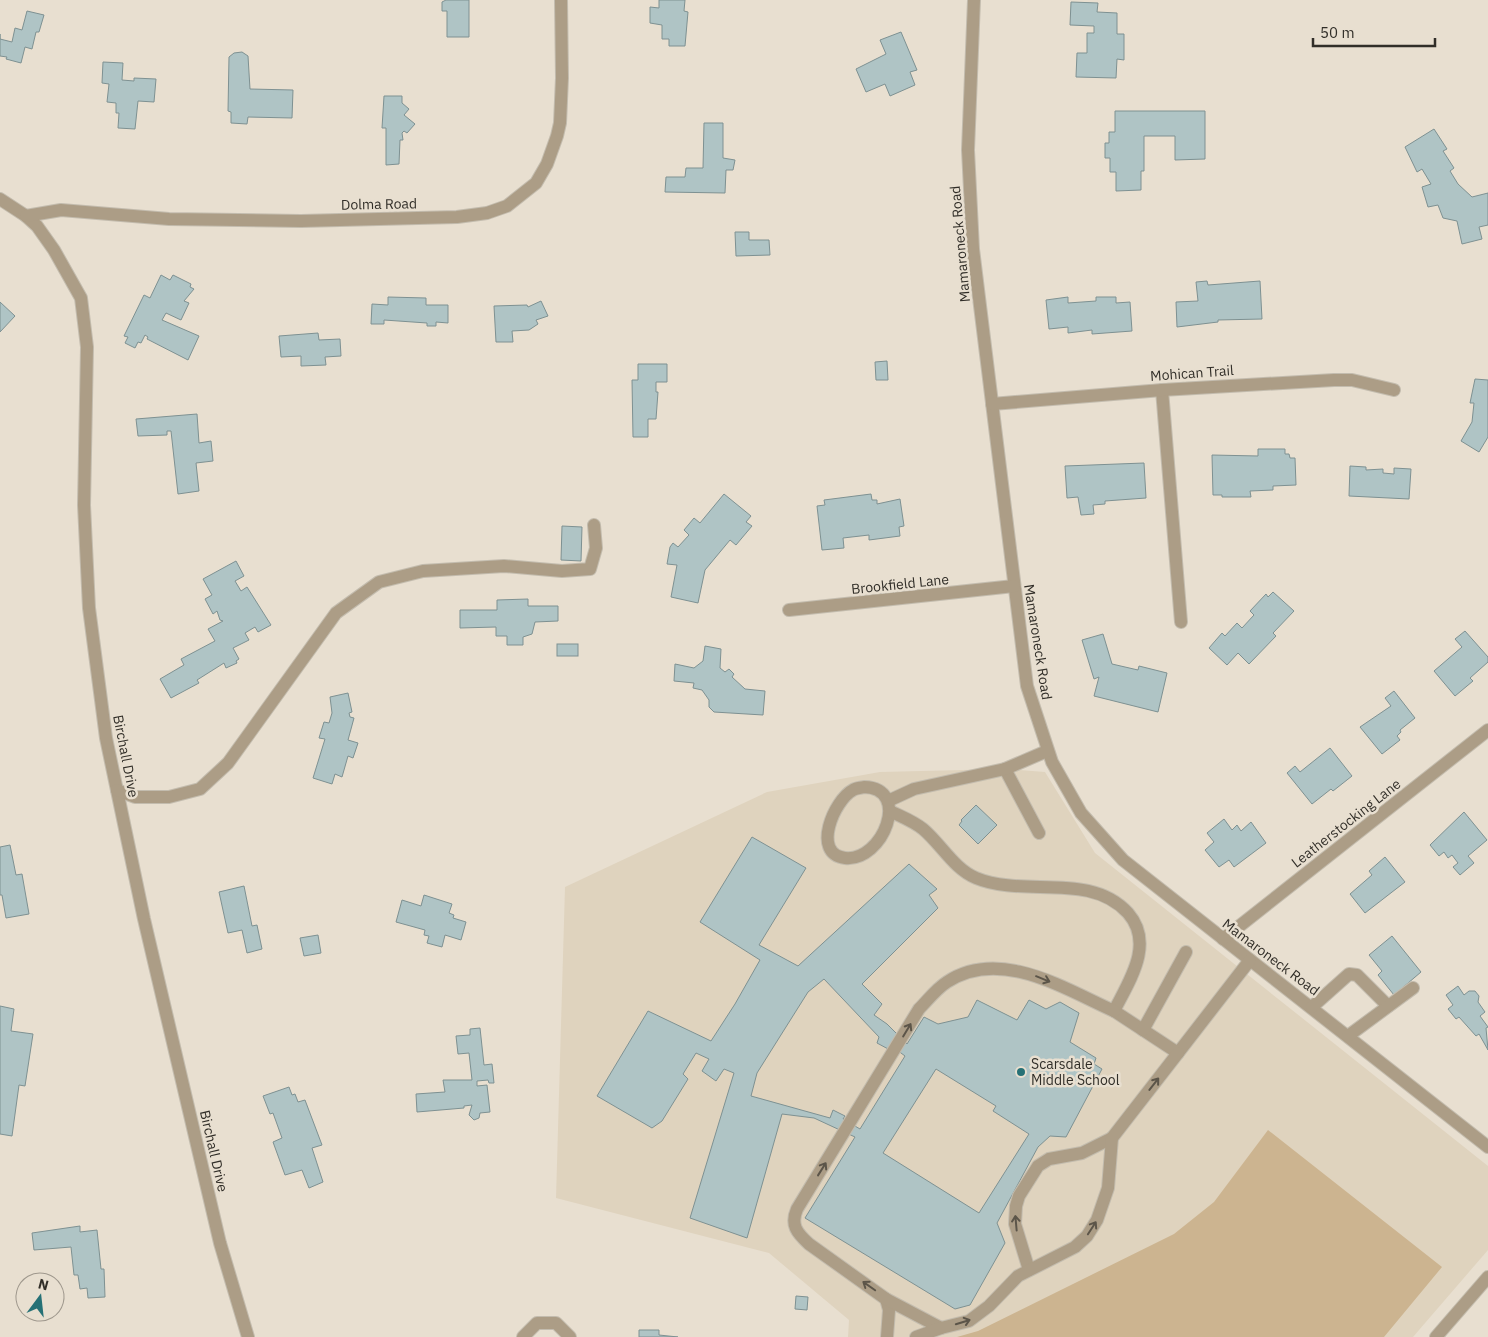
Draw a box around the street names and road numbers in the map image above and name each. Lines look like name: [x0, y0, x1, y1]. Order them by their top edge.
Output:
street label: Mamaroneck Road: [946, 185, 974, 303]
street label: Dolma Road: [341, 194, 417, 214]
street label: Mohican Trail: [1150, 361, 1235, 385]
street label: Brookfield Lane: [850, 570, 950, 598]
street label: Mamaroneck Road: [1020, 583, 1056, 701]
street label: Birchall Drive: [109, 713, 143, 799]
street label: Leatherstocking Lane: [1288, 775, 1405, 871]
street label: Mamaroneck Road: [1219, 915, 1323, 999]
street label: Birchall Drive: [196, 1108, 232, 1194]

